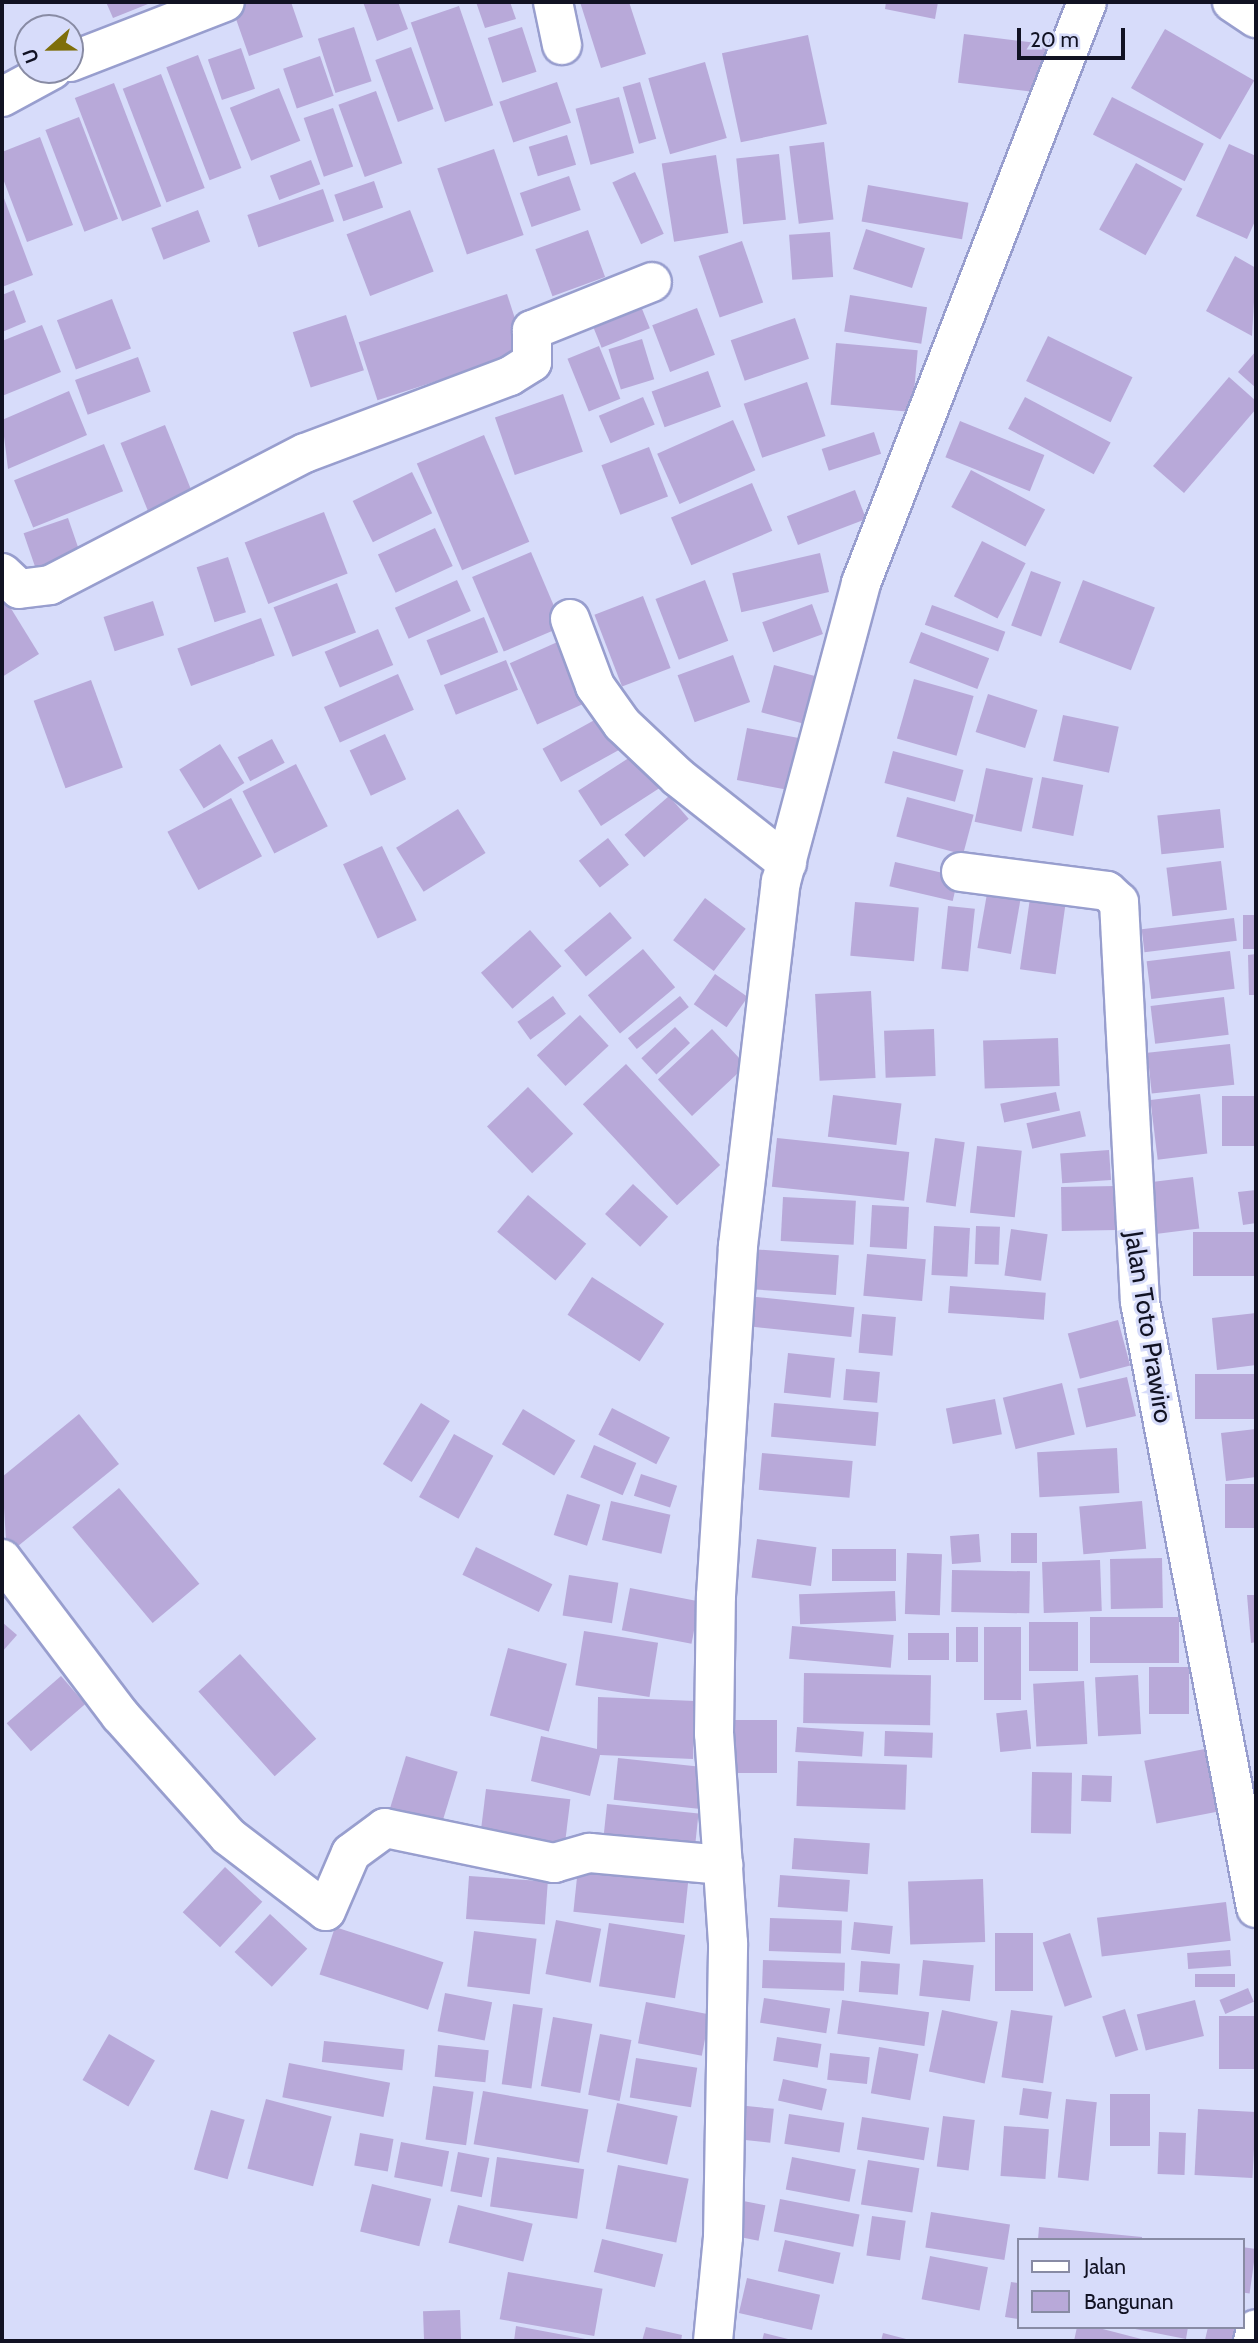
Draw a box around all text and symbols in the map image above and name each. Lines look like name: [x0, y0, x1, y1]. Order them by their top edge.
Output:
north arrow: [14, 14, 84, 84]
scale bar: [1020, 14, 1128, 58]
text: 20 m: [1030, 27, 1079, 52]
text: U: [18, 45, 44, 66]
street label: Jalan Toto Prawiro: [1117, 1229, 1179, 1425]
legend: [1016, 2238, 1244, 2329]
text: Jalan: [1084, 2254, 1126, 2279]
text: Bangunan: [1084, 2289, 1173, 2314]

